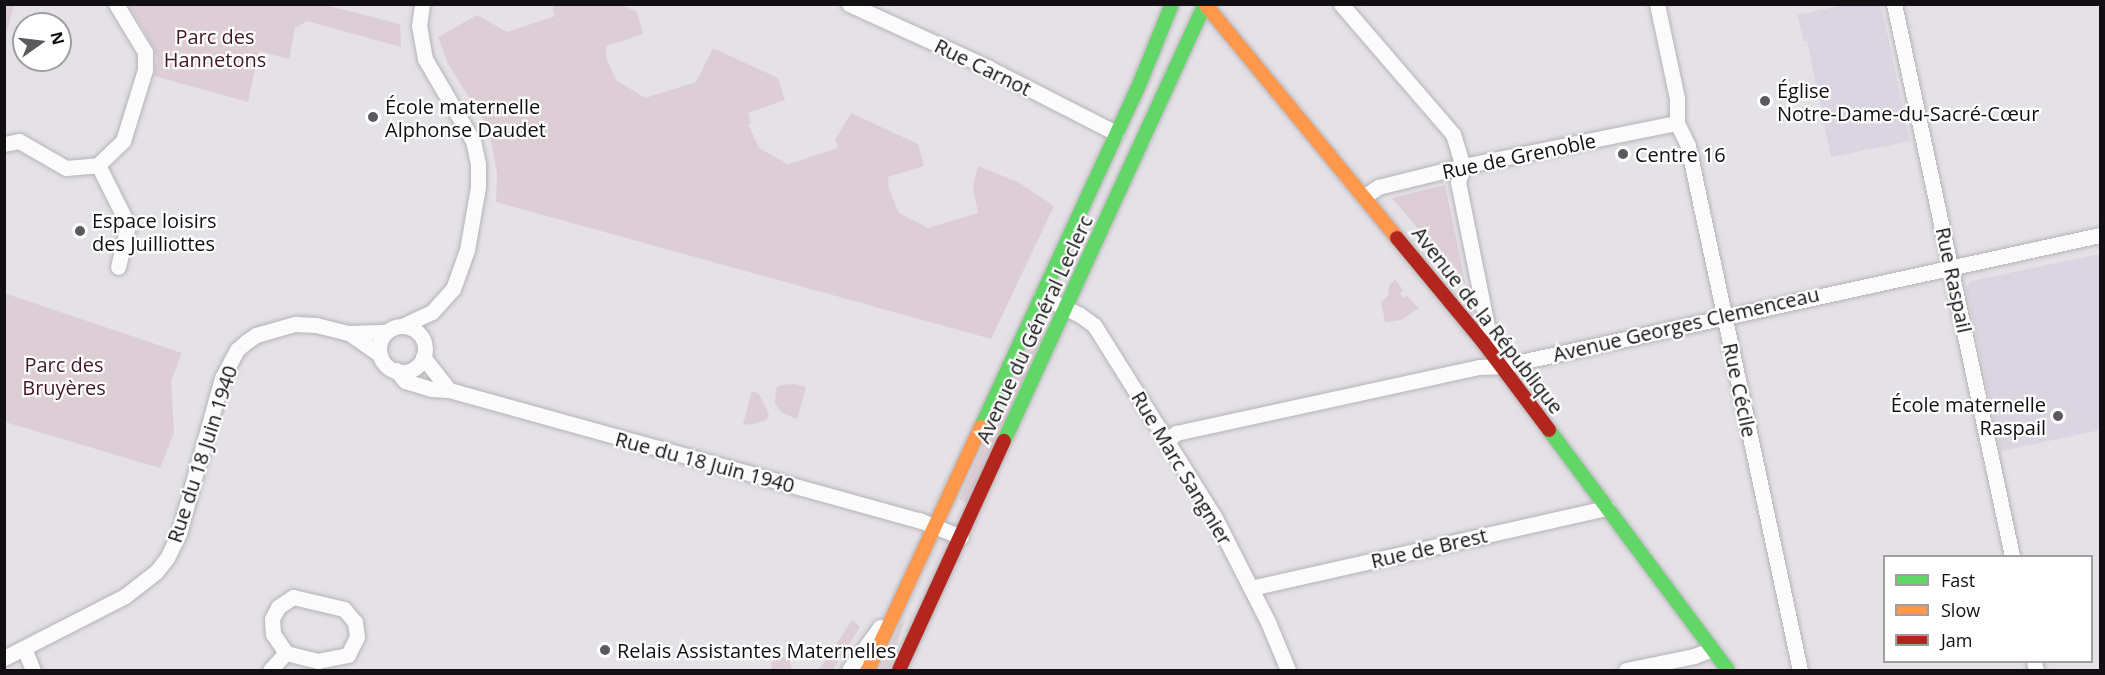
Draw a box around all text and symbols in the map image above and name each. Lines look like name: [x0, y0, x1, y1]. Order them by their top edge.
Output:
north arrow: [12, 12, 72, 72]
park label: Parc des Hannetons: [164, 25, 266, 72]
text: N: [45, 29, 70, 47]
street label: Rue Carnot: [931, 33, 1035, 101]
place label: Église Notre-Dame-du-Sacré-Cœur: [1777, 78, 2039, 125]
place label: École maternelle Alphonse Daudet: [385, 94, 546, 141]
marker: Église Notre-Dame-du-Sacré-Cœur: [1758, 94, 1772, 108]
marker: École maternelle Alphonse Daudet: [366, 110, 380, 124]
street label: Rue de Grenoble: [1440, 128, 1598, 184]
place label: Centre 16: [1635, 142, 1726, 166]
marker: Centre 16: [1616, 147, 1630, 161]
place label: Espace loisirs des Juilliottes: [92, 208, 216, 255]
street label: Avenue du Général Leclerc: [971, 211, 1097, 447]
street label: Avenue de la République: [1407, 222, 1569, 418]
marker: Espace loisirs des Juilliottes: [73, 224, 87, 238]
street label: Rue Raspail: [1931, 225, 1977, 335]
street label: Avenue Georges Clemenceau: [1550, 282, 1822, 366]
street label: Rue Cécile: [1718, 341, 1762, 439]
park label: Parc des Bruyères: [22, 353, 106, 400]
street label: Rue du 18 Juin 1940: [162, 362, 242, 546]
street label: Rue Marc Sangnier: [1127, 387, 1237, 549]
place label: École maternelle Raspail: [1891, 392, 2046, 439]
marker: École maternelle Raspail: [2051, 409, 2065, 423]
street label: Rue du 18 Juin 1940: [613, 427, 797, 497]
street label: Rue de Brest: [1368, 523, 1490, 573]
legend: [1883, 555, 2093, 663]
text: Fast: [1941, 568, 1975, 592]
text: Slow: [1941, 598, 1980, 622]
text: Jam: [1941, 628, 1973, 652]
place label: Relais Assistantes Maternelles: [617, 638, 896, 662]
marker: Relais Assistantes Maternelles: [598, 643, 612, 657]

